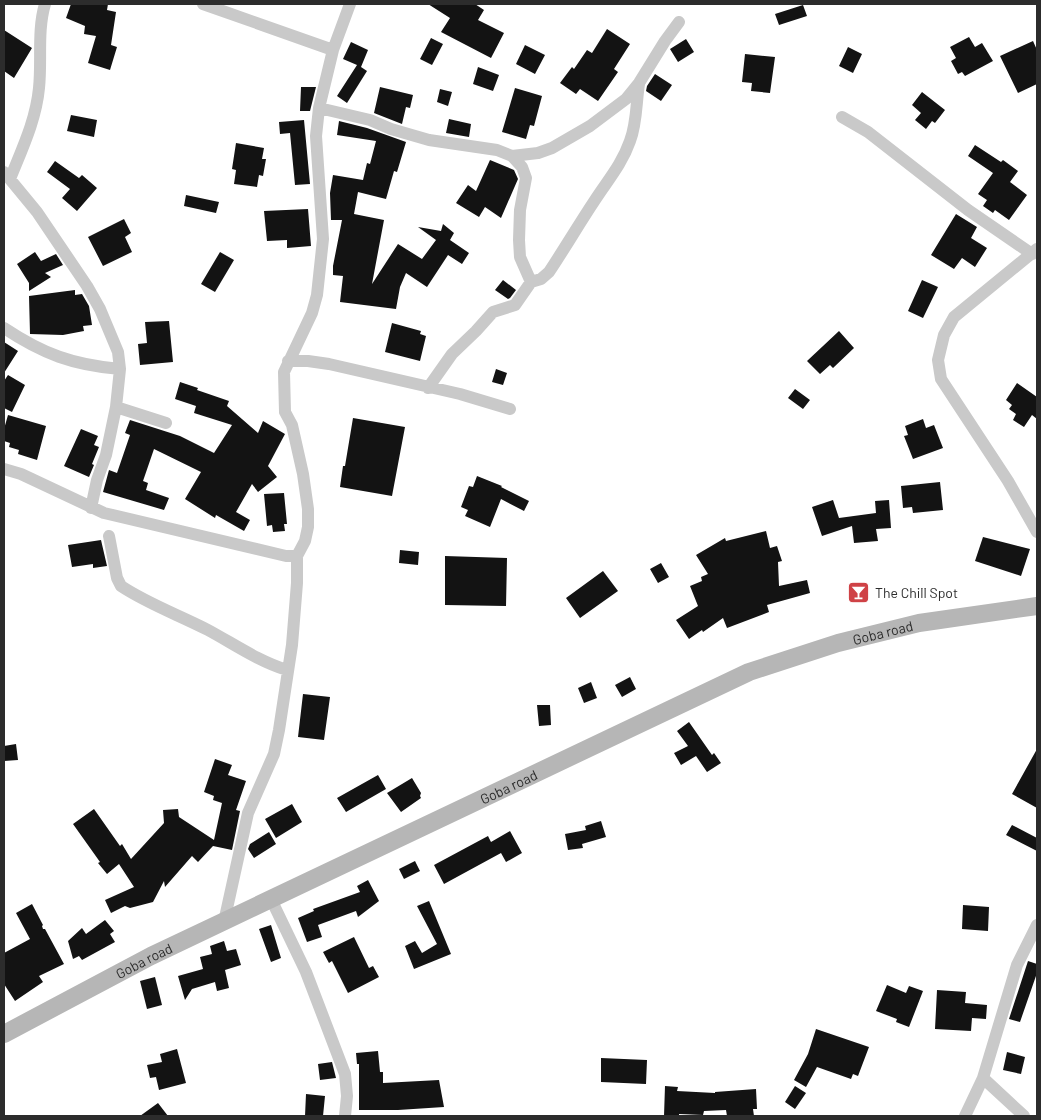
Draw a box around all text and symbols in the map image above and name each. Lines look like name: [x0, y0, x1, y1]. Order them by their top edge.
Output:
bar icon: The Chill Spot: [847, 580, 871, 604]
place label: The Chill Spot: [875, 584, 958, 601]
street label: Goba road: [851, 616, 914, 648]
street label: Goba road: [477, 765, 540, 807]
street label: Goba road: [112, 939, 175, 982]

